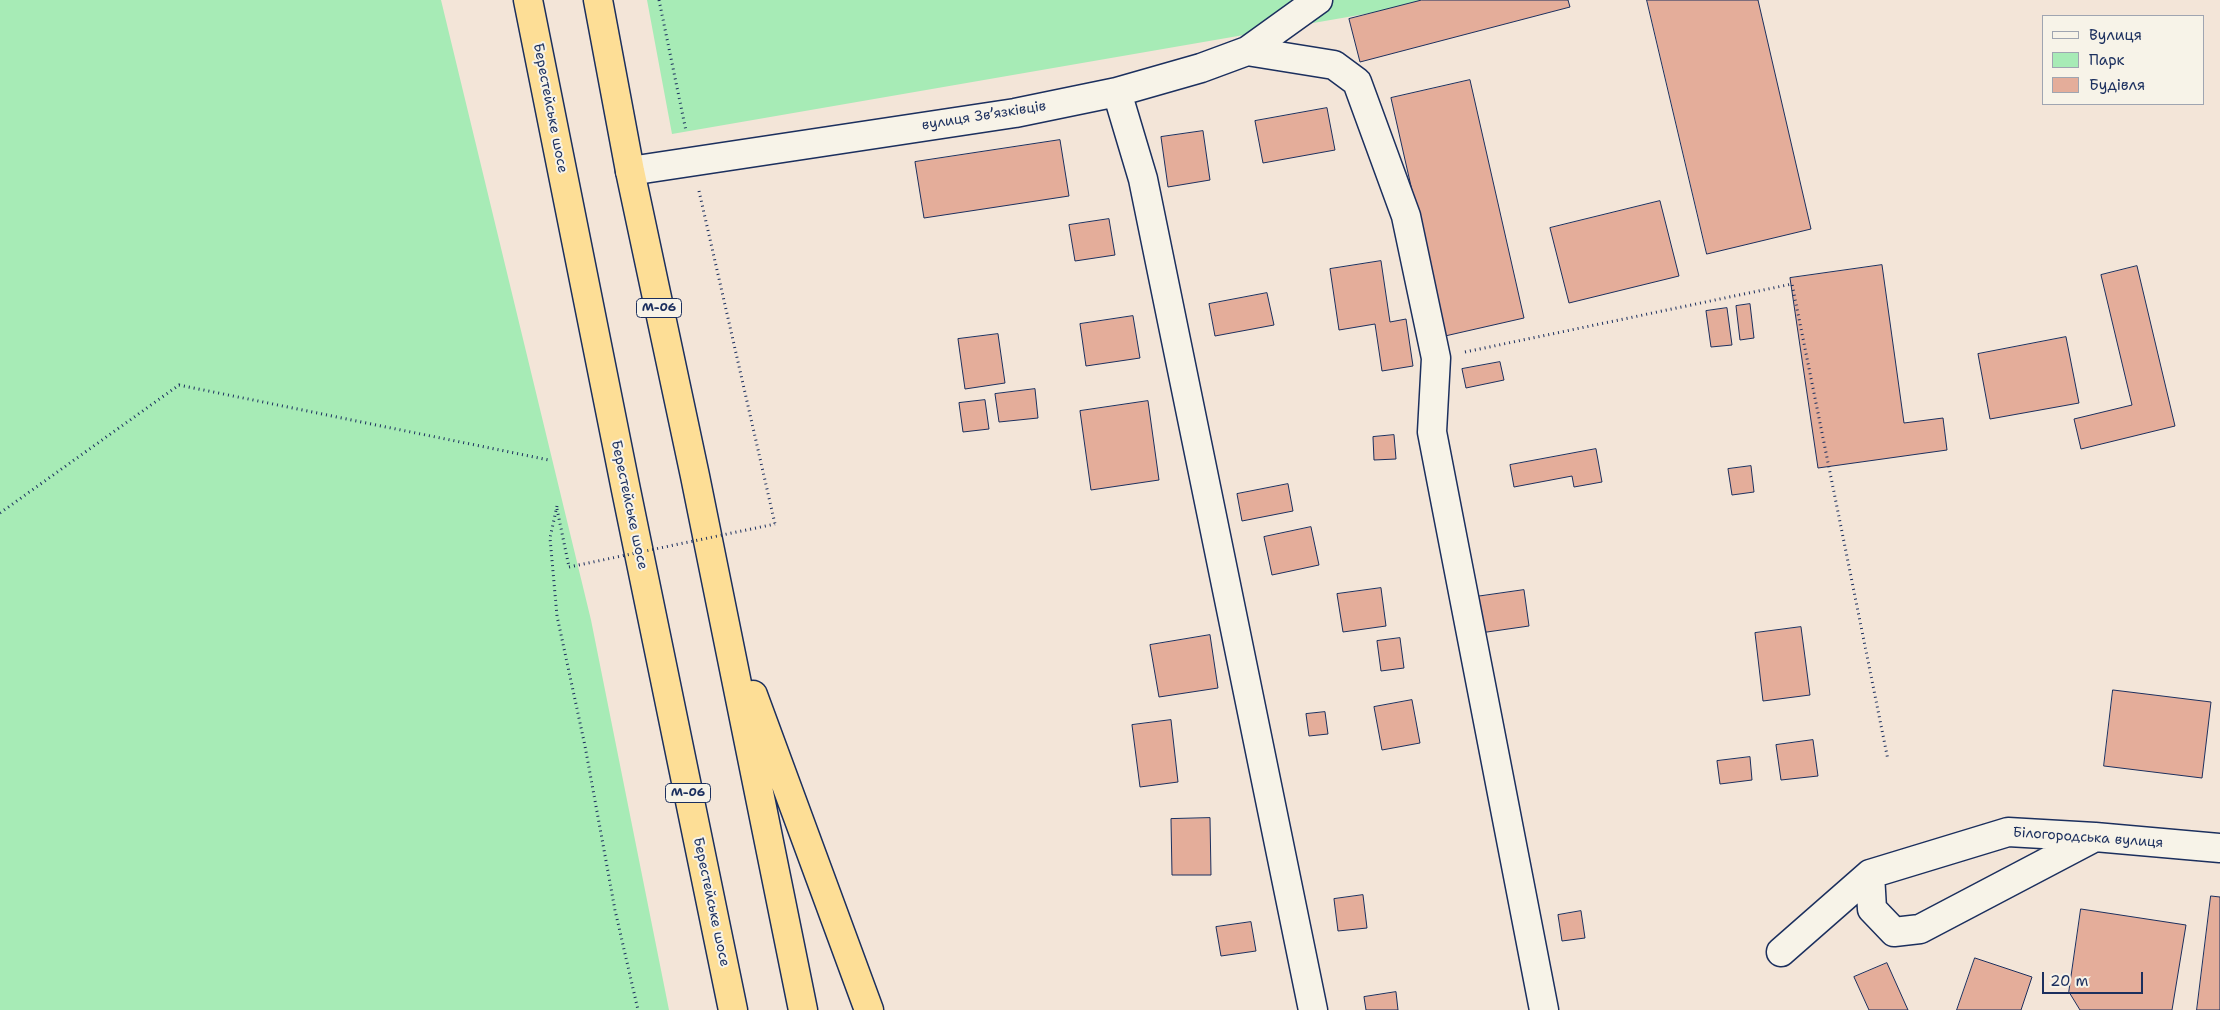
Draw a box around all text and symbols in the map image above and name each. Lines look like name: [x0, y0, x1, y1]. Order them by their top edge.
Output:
legend: [2042, 15, 2205, 105]
text: Вулиця: [2089, 25, 2142, 45]
street label: Берестейське шосе: [529, 42, 571, 174]
text: Парк: [2089, 50, 2125, 70]
text: Будівля: [2089, 75, 2145, 95]
street label: вулиця Звʼязківців: [921, 98, 1047, 134]
road number: М-06: [636, 298, 682, 318]
street label: Берестейське шосе: [607, 439, 651, 571]
road number: М-06: [666, 784, 710, 802]
street label: Білогородська вулиця: [2012, 824, 2164, 852]
street label: Берестейське шосе: [689, 836, 733, 968]
scale bar: [2045, 962, 2146, 994]
text: 20 m: [2050, 971, 2089, 991]

